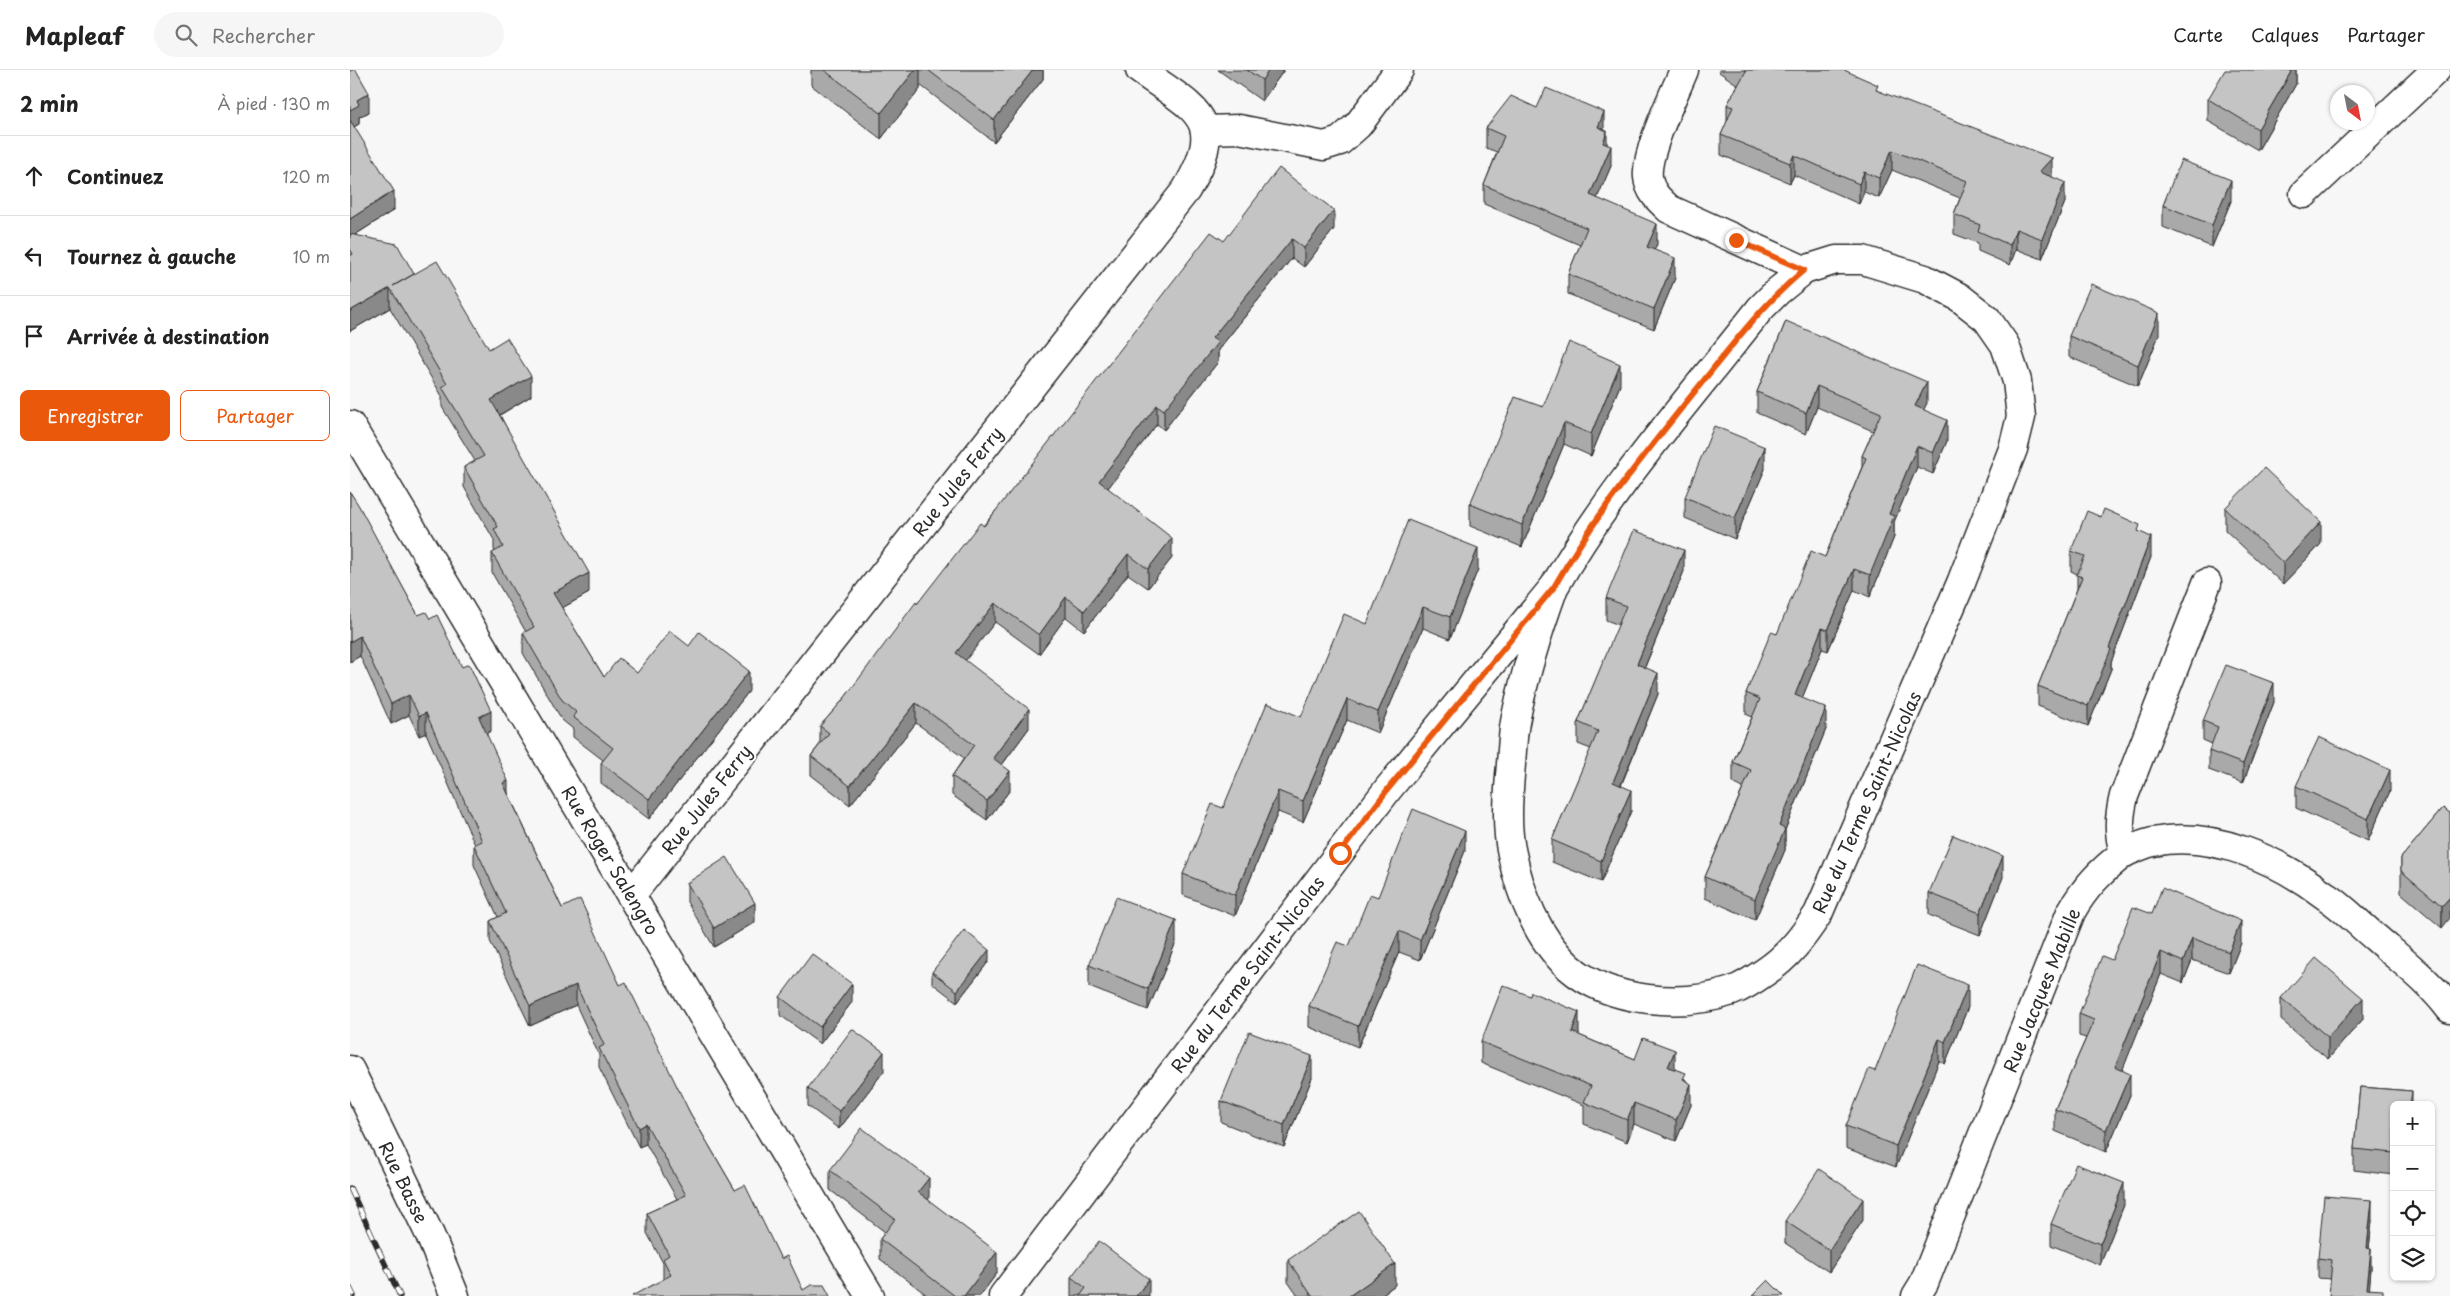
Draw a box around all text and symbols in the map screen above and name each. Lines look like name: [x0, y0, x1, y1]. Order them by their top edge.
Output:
search box: [154, 12, 504, 57]
text: Mapleaf: [25, 17, 124, 53]
icon: search: [172, 21, 200, 49]
text: Rechercher: [212, 21, 315, 49]
text: Carte: [2173, 21, 2223, 48]
text: Calques: [2251, 21, 2319, 48]
text: Partager: [2347, 21, 2425, 48]
north arrow: [2330, 85, 2375, 130]
text: 2 min: [20, 87, 79, 119]
text: À pied · 130 m: [218, 91, 330, 115]
icon: ahead: [20, 162, 48, 190]
text: Continuez: [67, 162, 164, 190]
text: 120 m: [283, 164, 330, 188]
route end: [1725, 229, 1748, 252]
icon: left: [20, 242, 48, 270]
text: Tournez à gauche: [67, 242, 236, 270]
text: 10 m: [293, 244, 330, 268]
icon: arrive: [20, 322, 48, 350]
text: Arrivée à destination: [67, 322, 270, 350]
button: Enregistrer: [20, 390, 170, 441]
button: Partager: [180, 390, 330, 441]
street label: Rue Jules Ferry: [905, 420, 1009, 542]
street label: Rue du Terme Saint-Nicolas: [1805, 687, 1927, 917]
street label: Rue Jules Ferry: [654, 738, 758, 860]
street label: Rue Roger Salengro: [556, 780, 666, 940]
route start: [1329, 842, 1352, 865]
street label: Rue du Terme Saint-Nicolas: [1164, 870, 1330, 1078]
street label: Rue Jacques Mabille: [1996, 904, 2086, 1076]
map controls: [2390, 1101, 2435, 1281]
button: +: [2390, 1101, 2435, 1146]
street label: Rue Basse: [373, 1136, 435, 1228]
button: −: [2390, 1146, 2435, 1191]
button: locate: [2390, 1191, 2435, 1236]
button: layers: [2390, 1236, 2435, 1281]

